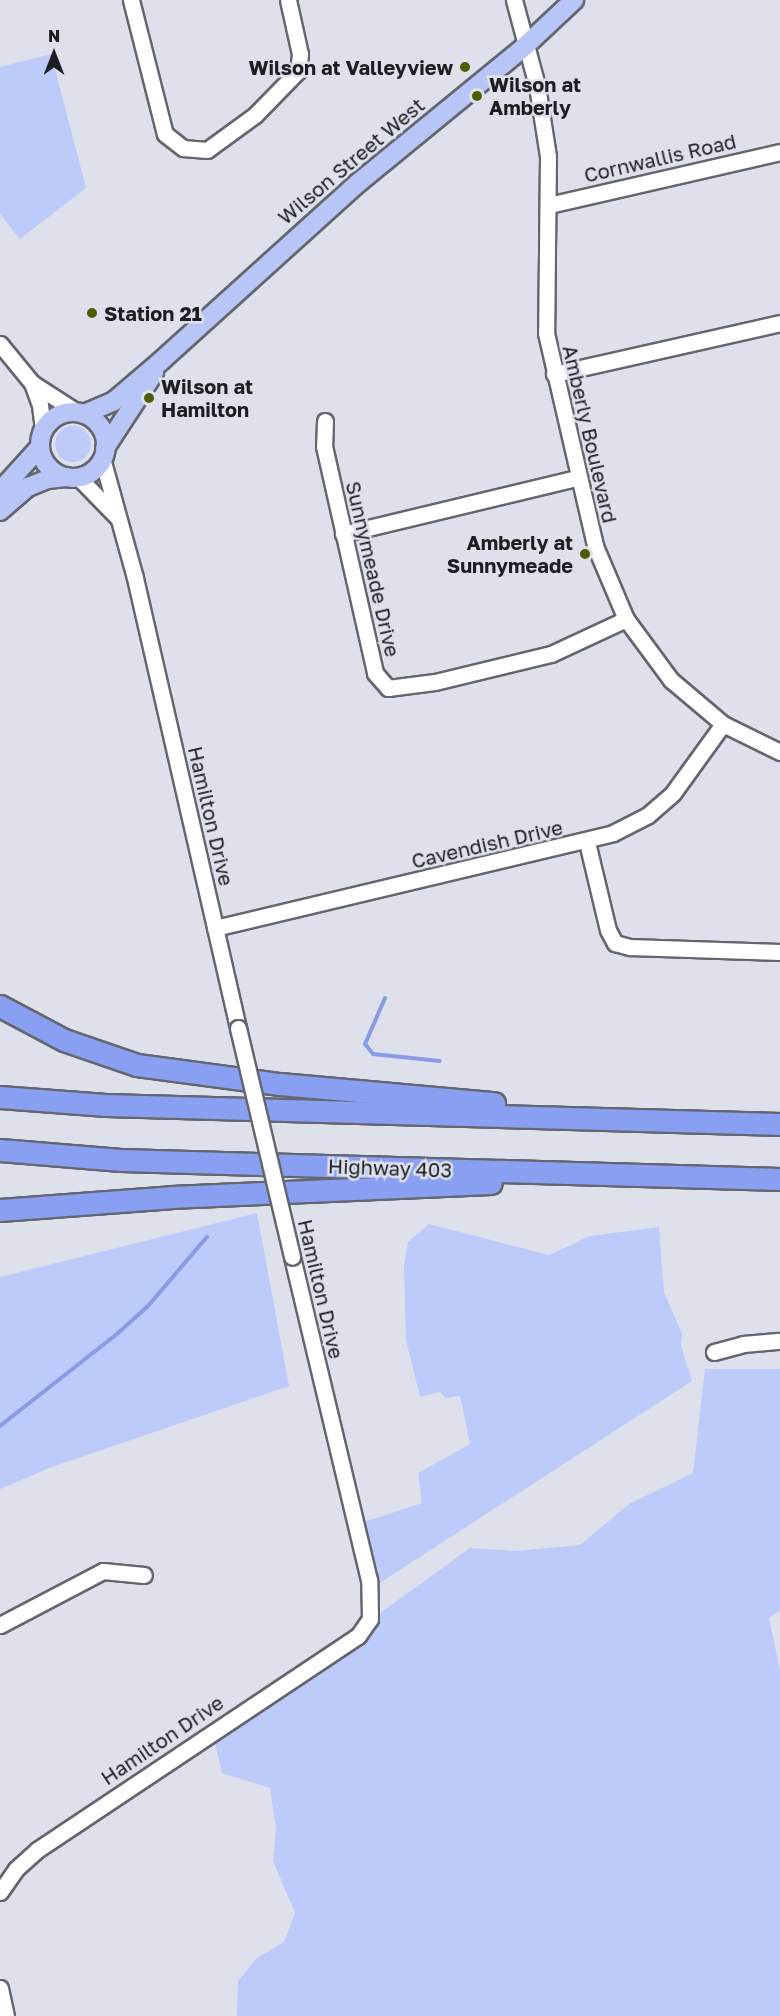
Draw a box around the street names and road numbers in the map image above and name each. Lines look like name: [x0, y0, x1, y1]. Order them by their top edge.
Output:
street label: Wilson Street West: [273, 93, 429, 229]
street label: Cornwallis Road: [582, 129, 738, 187]
street label: Amberly Boulevard: [558, 343, 622, 525]
street label: Sunnymeade Drive: [341, 479, 405, 659]
street label: Hamilton Drive: [183, 744, 239, 888]
street label: Cavendish Drive: [409, 815, 565, 873]
street label: Highway 403: [328, 1154, 452, 1182]
street label: Hamilton Drive: [293, 1217, 349, 1361]
street label: Hamilton Drive: [96, 1690, 228, 1790]

